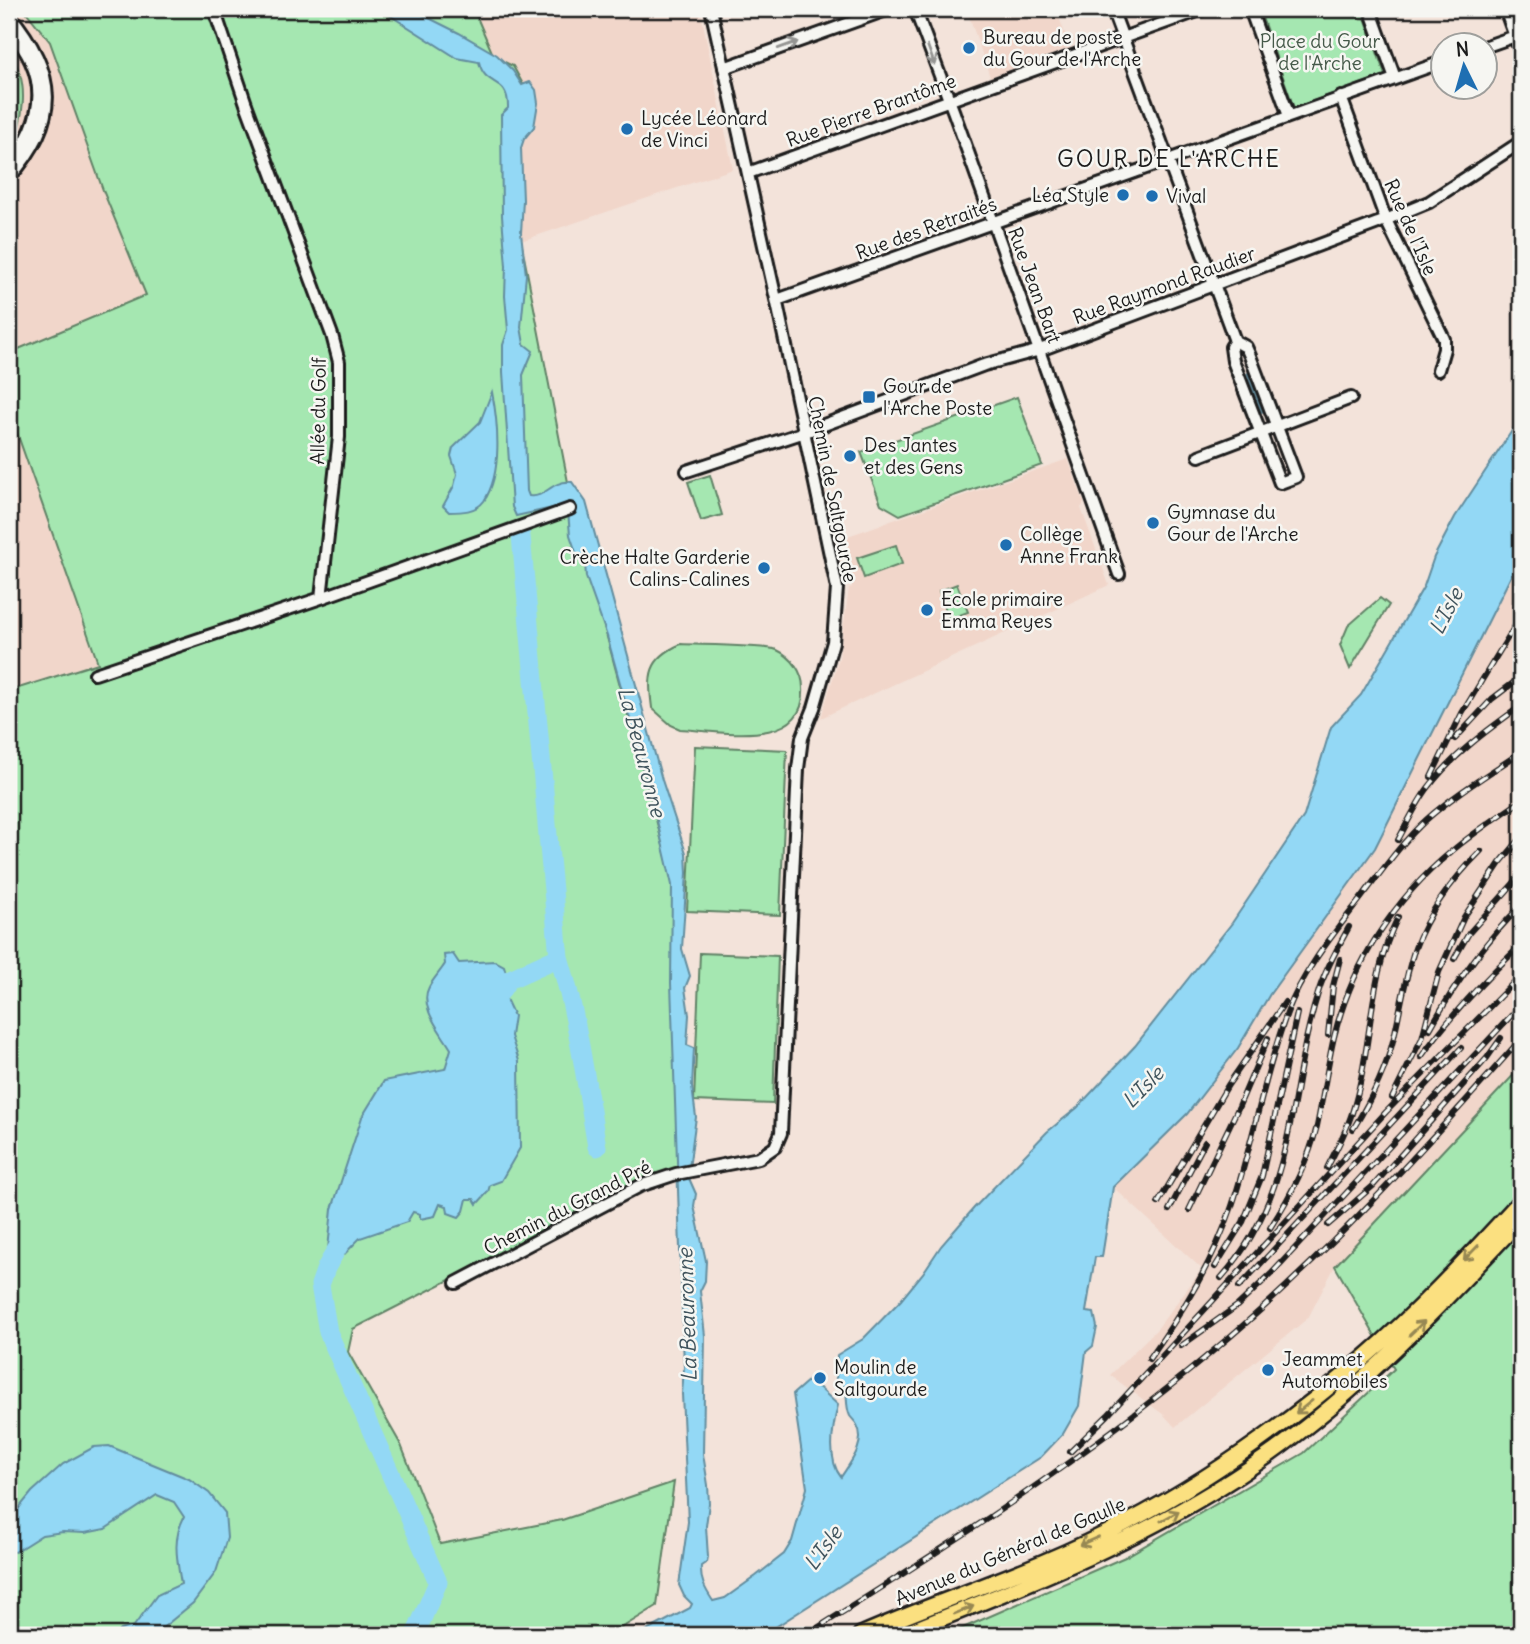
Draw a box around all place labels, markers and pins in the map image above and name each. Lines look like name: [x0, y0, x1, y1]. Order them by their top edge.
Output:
place label: Bureau de poste du Gour de l'Arche: [983, 25, 1141, 71]
marker: Bureau de poste du Gour de l'Arche: [961, 40, 977, 56]
place label: Lycée Léonard de Vinci: [641, 106, 767, 152]
marker: Lycée Léonard de Vinci: [619, 121, 635, 137]
place label: Léa Style: [1032, 183, 1109, 207]
place label: Vival: [1166, 184, 1206, 208]
marker: Léa Style: [1115, 187, 1131, 203]
marker: Vival: [1144, 188, 1160, 204]
place label: Gour de l'Arche Poste: [883, 374, 992, 420]
marker: Gour de l'Arche Poste: [861, 389, 877, 405]
place label: Des Jantes et des Gens: [864, 433, 963, 479]
marker: Des Jantes et des Gens: [842, 448, 858, 464]
place label: Gymnase du Gour de l'Arche: [1167, 500, 1298, 546]
marker: Gymnase du Gour de l'Arche: [1145, 515, 1161, 531]
place label: Collège Anne Frank: [1020, 522, 1118, 568]
marker: Collège Anne Frank: [998, 537, 1014, 553]
place label: Crèche Halte Garderie Calins-Calines: [559, 545, 750, 591]
marker: Crèche Halte Garderie Calins-Calines: [756, 560, 772, 576]
place label: Ecole primaire Emma Reyes: [941, 587, 1063, 633]
marker: Ecole primaire Emma Reyes: [919, 602, 935, 618]
place label: Jeammet Automobiles: [1282, 1347, 1388, 1393]
place label: Moulin de Saltgourde: [834, 1355, 927, 1401]
marker: Jeammet Automobiles: [1260, 1362, 1276, 1378]
marker: Moulin de Saltgourde: [812, 1370, 828, 1386]

